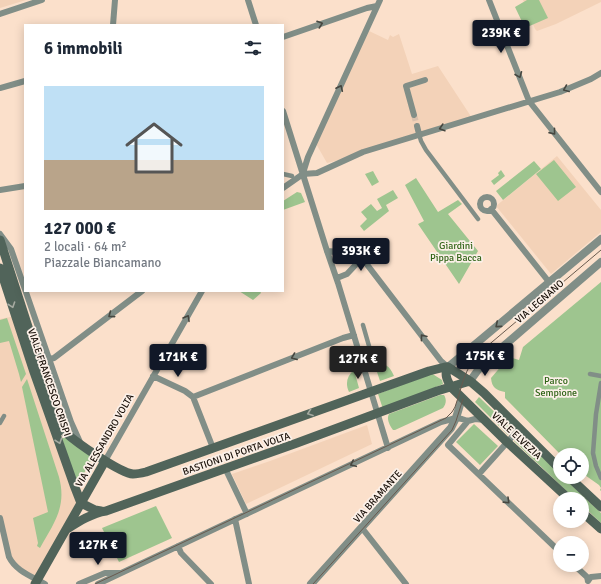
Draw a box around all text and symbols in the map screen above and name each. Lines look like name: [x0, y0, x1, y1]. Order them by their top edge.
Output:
one-way arrow: [316, 20, 323, 29]
pin: 239K €: [468, 20, 534, 54]
text: 239K €: [481, 25, 521, 41]
icon: filters: [242, 37, 264, 59]
text: 6 immobili: [44, 38, 123, 59]
one-way arrow: [514, 72, 522, 79]
one-way arrow: [335, 85, 343, 92]
one-way arrow: [562, 85, 569, 93]
icon: home: [118, 112, 190, 184]
one-way arrow: [438, 123, 445, 132]
one-way arrow: [548, 128, 555, 135]
text: 127 000 €: [44, 218, 116, 239]
pin: 393K €: [328, 238, 394, 272]
text: 2 locali · 64 m²: [44, 239, 127, 255]
park label: Giardini Pippa Bacca: [430, 240, 482, 264]
text: 393K €: [341, 243, 381, 259]
text: Piazzale Biancamano: [44, 255, 161, 271]
street label: VIA LEGNANO: [513, 277, 567, 326]
one-way arrow: [7, 301, 16, 308]
one-way arrow: [108, 310, 115, 317]
one-way arrow: [182, 315, 189, 322]
one-way arrow: [495, 320, 503, 327]
street label: VIALE FRANCESCO CRISPI: [25, 327, 73, 438]
one-way arrow: [420, 335, 427, 342]
pin: 175K €: [452, 343, 518, 377]
pin: 171K €: [145, 344, 211, 378]
pin: 127K €: [325, 346, 391, 380]
text: 175K €: [465, 348, 505, 364]
text: 171K €: [158, 349, 198, 365]
text: 127K €: [338, 351, 378, 367]
one-way arrow: [290, 353, 297, 361]
park label: Parco Sempione: [535, 375, 577, 399]
street label: VIA ALESSANDRO VOLTA: [73, 392, 137, 489]
one-way arrow: [306, 409, 313, 417]
street label: VIALE ELVEZIA: [489, 410, 544, 462]
street label: BASTIONI DI PORTA VOLTA: [181, 430, 292, 478]
one-way arrow: [54, 438, 63, 445]
map controls: [553, 448, 589, 572]
button: locate: [553, 448, 589, 484]
one-way arrow: [349, 459, 357, 467]
street label: VIA BRAMANTE: [351, 468, 405, 525]
button: +: [553, 492, 589, 528]
one-way arrow: [502, 496, 510, 504]
pin: 127K €: [65, 532, 131, 566]
button: −: [553, 536, 589, 572]
text: 127K €: [78, 537, 118, 553]

